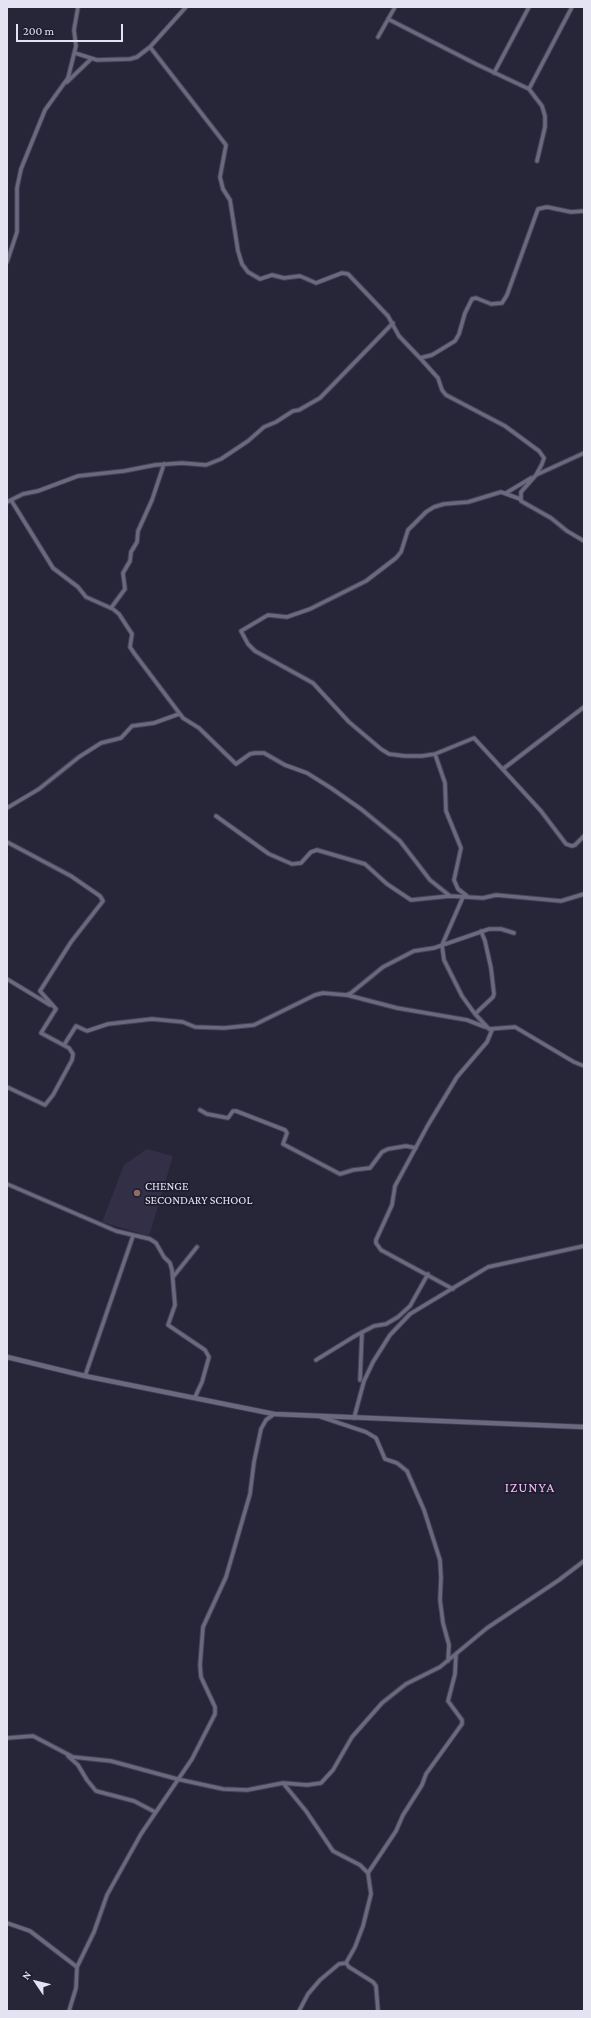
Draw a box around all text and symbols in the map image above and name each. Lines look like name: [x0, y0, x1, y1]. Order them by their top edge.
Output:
scale bar: [18, 16, 125, 42]
text: 200 m: [23, 24, 54, 38]
place label: CHENGE SECONDARY SCHOOL: [145, 1179, 252, 1207]
marker: CHENGE SECONDARY SCHOOL: [132, 1188, 142, 1198]
district label: IZUNYA: [505, 1480, 555, 1496]
north arrow: [16, 1962, 56, 2002]
text: N: [19, 1969, 33, 1982]

